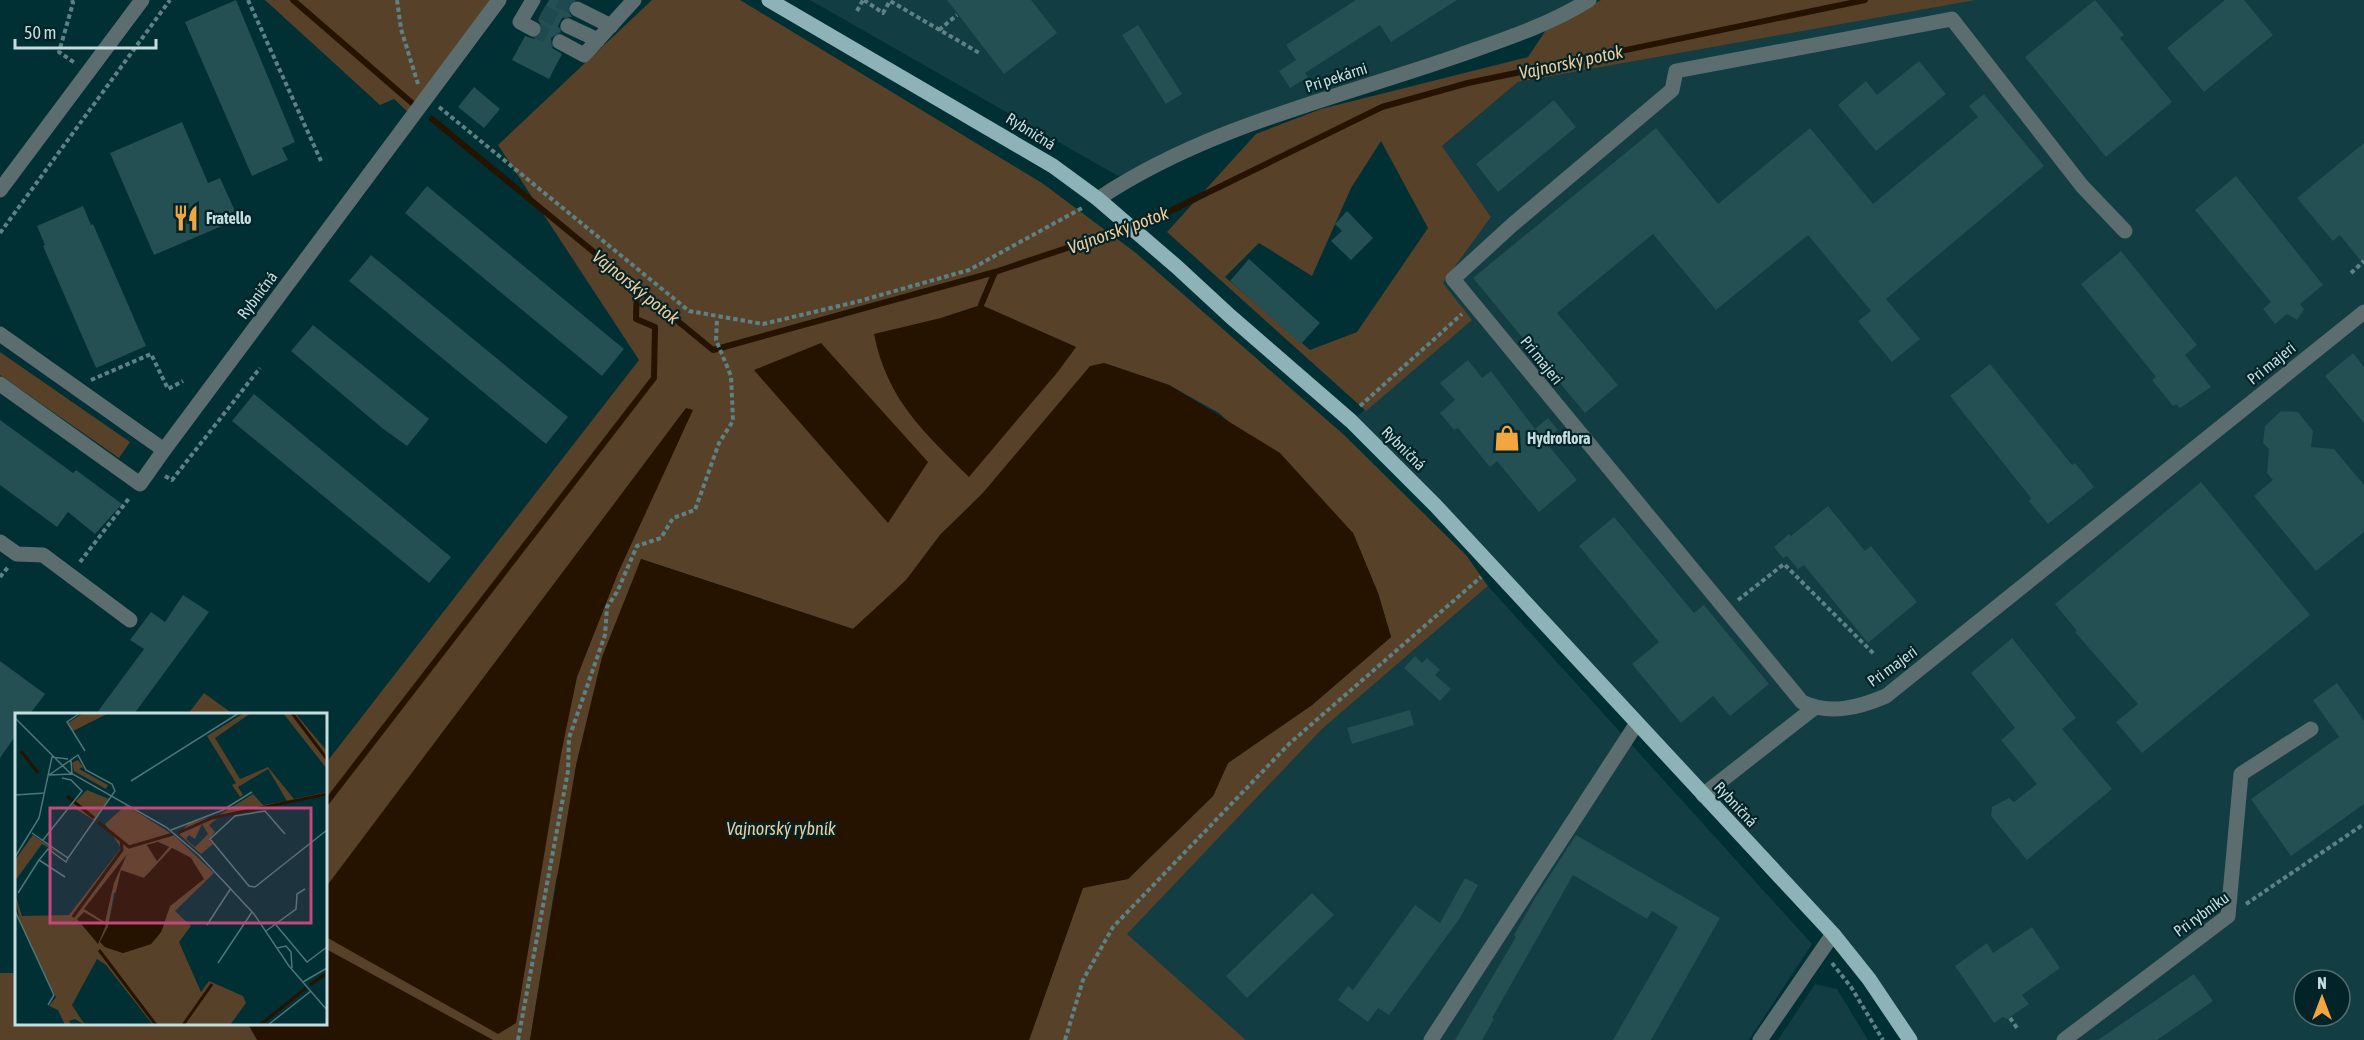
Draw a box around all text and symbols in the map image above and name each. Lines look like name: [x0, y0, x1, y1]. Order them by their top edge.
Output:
scale bar: [15, 12, 156, 50]
text: 50 m: [24, 22, 56, 43]
water label: Vajnorský potok: [1517, 41, 1626, 83]
street label: Pri pekárni: [1303, 59, 1369, 96]
street label: Rybničná: [1002, 109, 1059, 154]
water label: Vajnorský potok: [1065, 202, 1172, 258]
restaurant icon: Fratello: [171, 203, 201, 233]
place label: Fratello: [206, 209, 252, 227]
water label: Vajnorský potok: [588, 246, 685, 329]
street label: Rybničná: [233, 268, 281, 323]
street label: Pri majeri: [1516, 332, 1567, 388]
street label: Pri majeri: [2243, 338, 2299, 389]
street label: Rybničná: [1378, 422, 1430, 474]
shop icon: Hydroflora: [1492, 423, 1522, 453]
place label: Hydroflora: [1527, 429, 1590, 447]
street label: Pri majeri: [1864, 642, 1921, 691]
inset map: [15, 713, 327, 1025]
street label: Rybničná: [1710, 778, 1761, 831]
water label: Vajnorský rybník: [726, 818, 837, 839]
street label: Pri rybníku: [2170, 888, 2233, 941]
north arrow: [2292, 968, 2352, 1028]
text: N: [2317, 974, 2327, 992]

